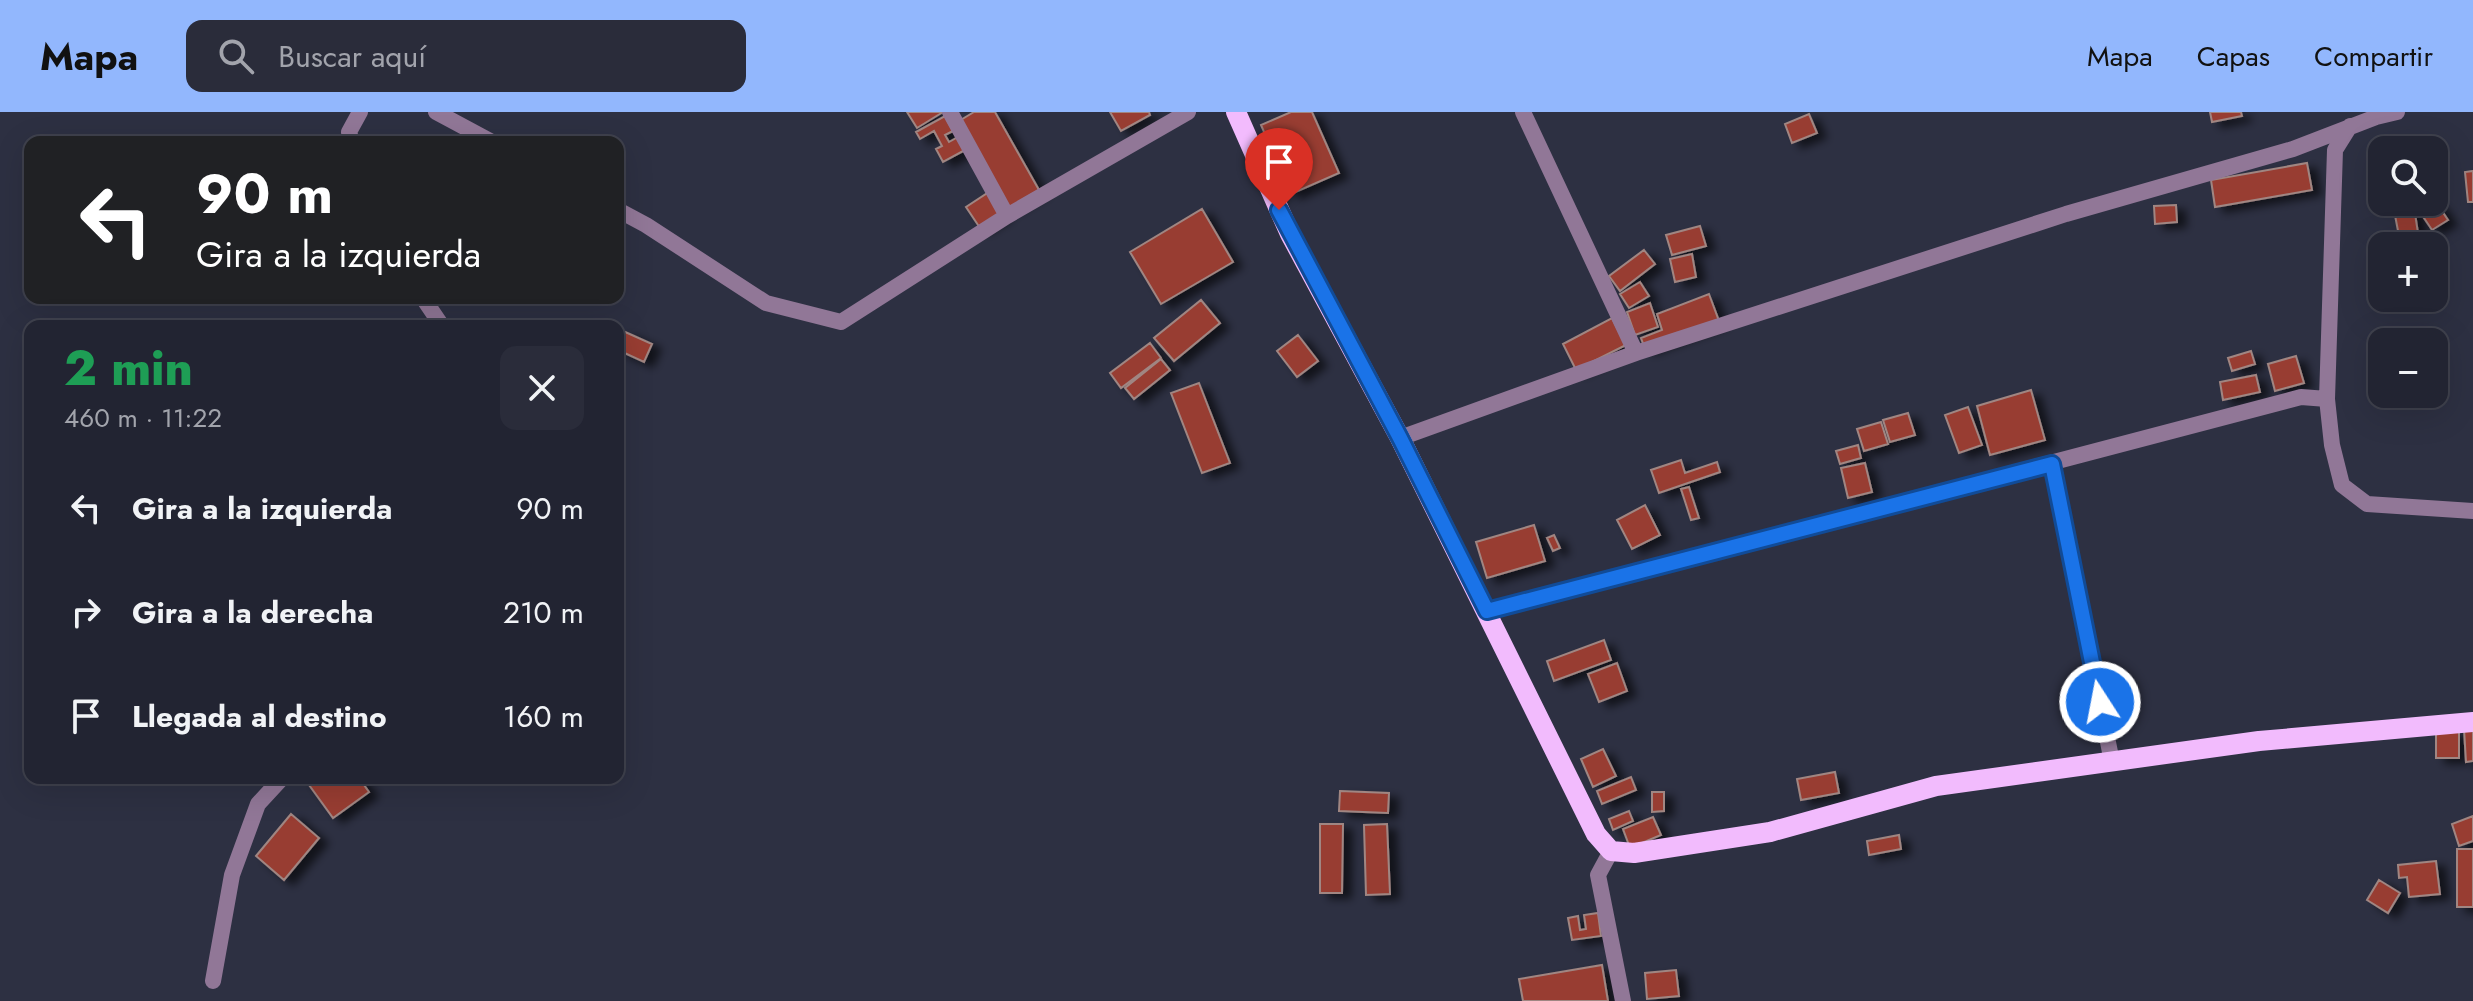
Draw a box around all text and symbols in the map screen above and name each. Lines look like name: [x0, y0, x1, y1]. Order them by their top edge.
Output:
search box: [186, 20, 746, 92]
text: Mapa: [40, 29, 138, 84]
icon: search: [214, 34, 258, 78]
text: Buscar aquí: [278, 35, 426, 78]
text: Mapa: [2087, 36, 2153, 77]
text: Capas: [2197, 36, 2270, 77]
text: Compartir: [2314, 36, 2433, 77]
pin: [1245, 128, 1313, 210]
map controls: [2368, 136, 2448, 408]
button: search: [2368, 136, 2448, 216]
icon: arrive: [1257, 140, 1301, 184]
text: 90 m: [196, 153, 333, 234]
icon: left: [64, 168, 168, 272]
text: Gira a la izquierda: [196, 228, 481, 280]
button: +: [2368, 232, 2448, 312]
button: −: [2368, 328, 2448, 408]
text: 2 min: [64, 334, 193, 403]
button: close: [500, 346, 584, 430]
text: 460 m · 11:22: [64, 399, 222, 437]
icon: left: [64, 486, 108, 530]
text: Gira a la izquierda: [132, 487, 392, 530]
text: 90 m: [516, 487, 584, 530]
icon: right: [64, 590, 108, 634]
text: Gira a la derecha: [132, 591, 373, 634]
text: 210 m: [503, 591, 584, 634]
position arrow: [2058, 660, 2142, 744]
icon: arrive: [64, 694, 108, 738]
text: Llegada al destino: [132, 695, 387, 738]
text: 160 m: [503, 695, 584, 738]

